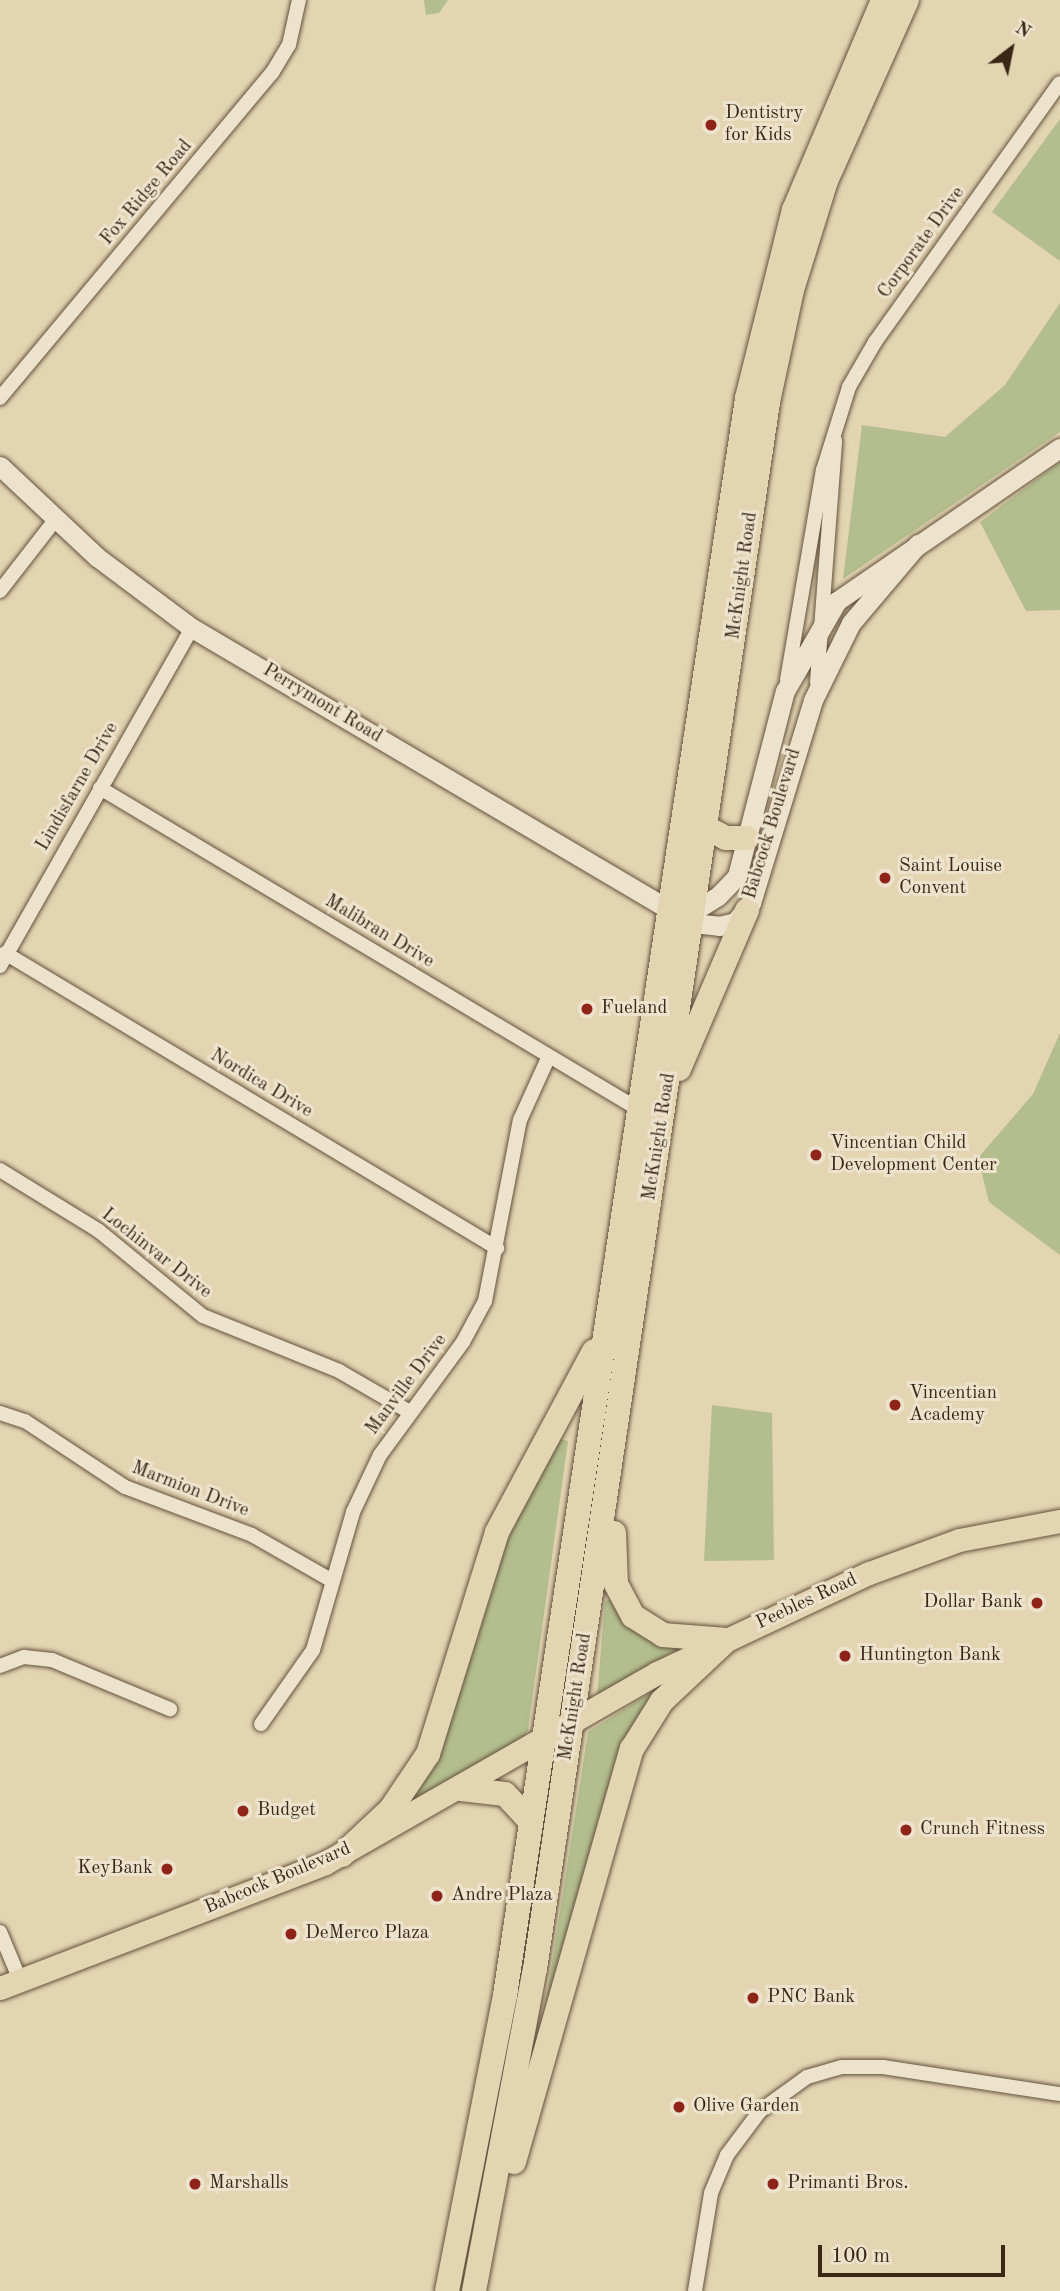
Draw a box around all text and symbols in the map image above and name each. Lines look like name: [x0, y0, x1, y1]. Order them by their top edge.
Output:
north arrow: [976, 14, 1046, 84]
text: N: [1011, 19, 1034, 43]
place label: Dentistry for Kids: [725, 103, 803, 147]
marker: Dentistry for Kids: [703, 117, 719, 133]
street label: Fox Ridge Road: [96, 136, 198, 250]
street label: Corporate Drive: [874, 183, 970, 303]
street label: McKnight Road: [723, 511, 763, 641]
street label: Perrymont Road: [258, 659, 386, 749]
street label: Lindisfarne Drive: [32, 719, 124, 855]
street label: Babcock Boulevard: [739, 746, 807, 902]
place label: Saint Louise Convent: [899, 856, 1002, 900]
marker: Saint Louise Convent: [877, 870, 893, 886]
street label: Malibran Drive: [320, 890, 438, 974]
place label: Fueland: [601, 998, 667, 1020]
marker: Fueland: [579, 1001, 595, 1017]
street label: Nordica Drive: [206, 1044, 316, 1124]
street label: McKnight Road: [639, 1072, 681, 1202]
place label: Vincentian Child Development Center: [830, 1133, 997, 1177]
marker: Vincentian Child Development Center: [808, 1147, 824, 1163]
street label: Lochinvar Drive: [96, 1204, 216, 1304]
street label: Manville Drive: [362, 1330, 452, 1440]
place label: Vincentian Academy: [909, 1383, 997, 1427]
marker: Vincentian Academy: [887, 1397, 903, 1413]
street label: Marmion Drive: [128, 1457, 252, 1523]
street label: Peebles Road: [753, 1569, 861, 1635]
place label: Dollar Bank: [923, 1592, 1023, 1614]
marker: Dollar Bank: [1029, 1595, 1045, 1611]
street label: McKnight Road: [555, 1632, 597, 1762]
place label: Huntington Bank: [859, 1645, 1001, 1667]
marker: Huntington Bank: [837, 1648, 853, 1664]
place label: Budget: [257, 1800, 316, 1822]
marker: Budget: [235, 1803, 251, 1819]
place label: Crunch Fitness: [920, 1819, 1045, 1841]
marker: Crunch Fitness: [898, 1822, 914, 1838]
street label: Babcock Boulevard: [202, 1838, 354, 1920]
place label: KeyBank: [77, 1858, 153, 1880]
marker: KeyBank: [159, 1861, 175, 1877]
place label: Andre Plaza: [451, 1885, 553, 1907]
marker: Andre Plaza: [429, 1888, 445, 1904]
place label: DeMerco Plaza: [305, 1923, 429, 1945]
marker: DeMerco Plaza: [283, 1926, 299, 1942]
place label: PNC Bank: [767, 1987, 855, 2009]
marker: PNC Bank: [745, 1990, 761, 2006]
place label: Olive Garden: [693, 2096, 800, 2118]
marker: Olive Garden: [671, 2099, 687, 2115]
place label: Marshalls: [209, 2173, 289, 2195]
place label: Primanti Bros.: [787, 2173, 909, 2195]
marker: Marshalls: [187, 2176, 203, 2192]
marker: Primanti Bros.: [765, 2176, 781, 2192]
scale bar: [822, 2232, 1009, 2276]
text: 100 m: [831, 2246, 890, 2267]

